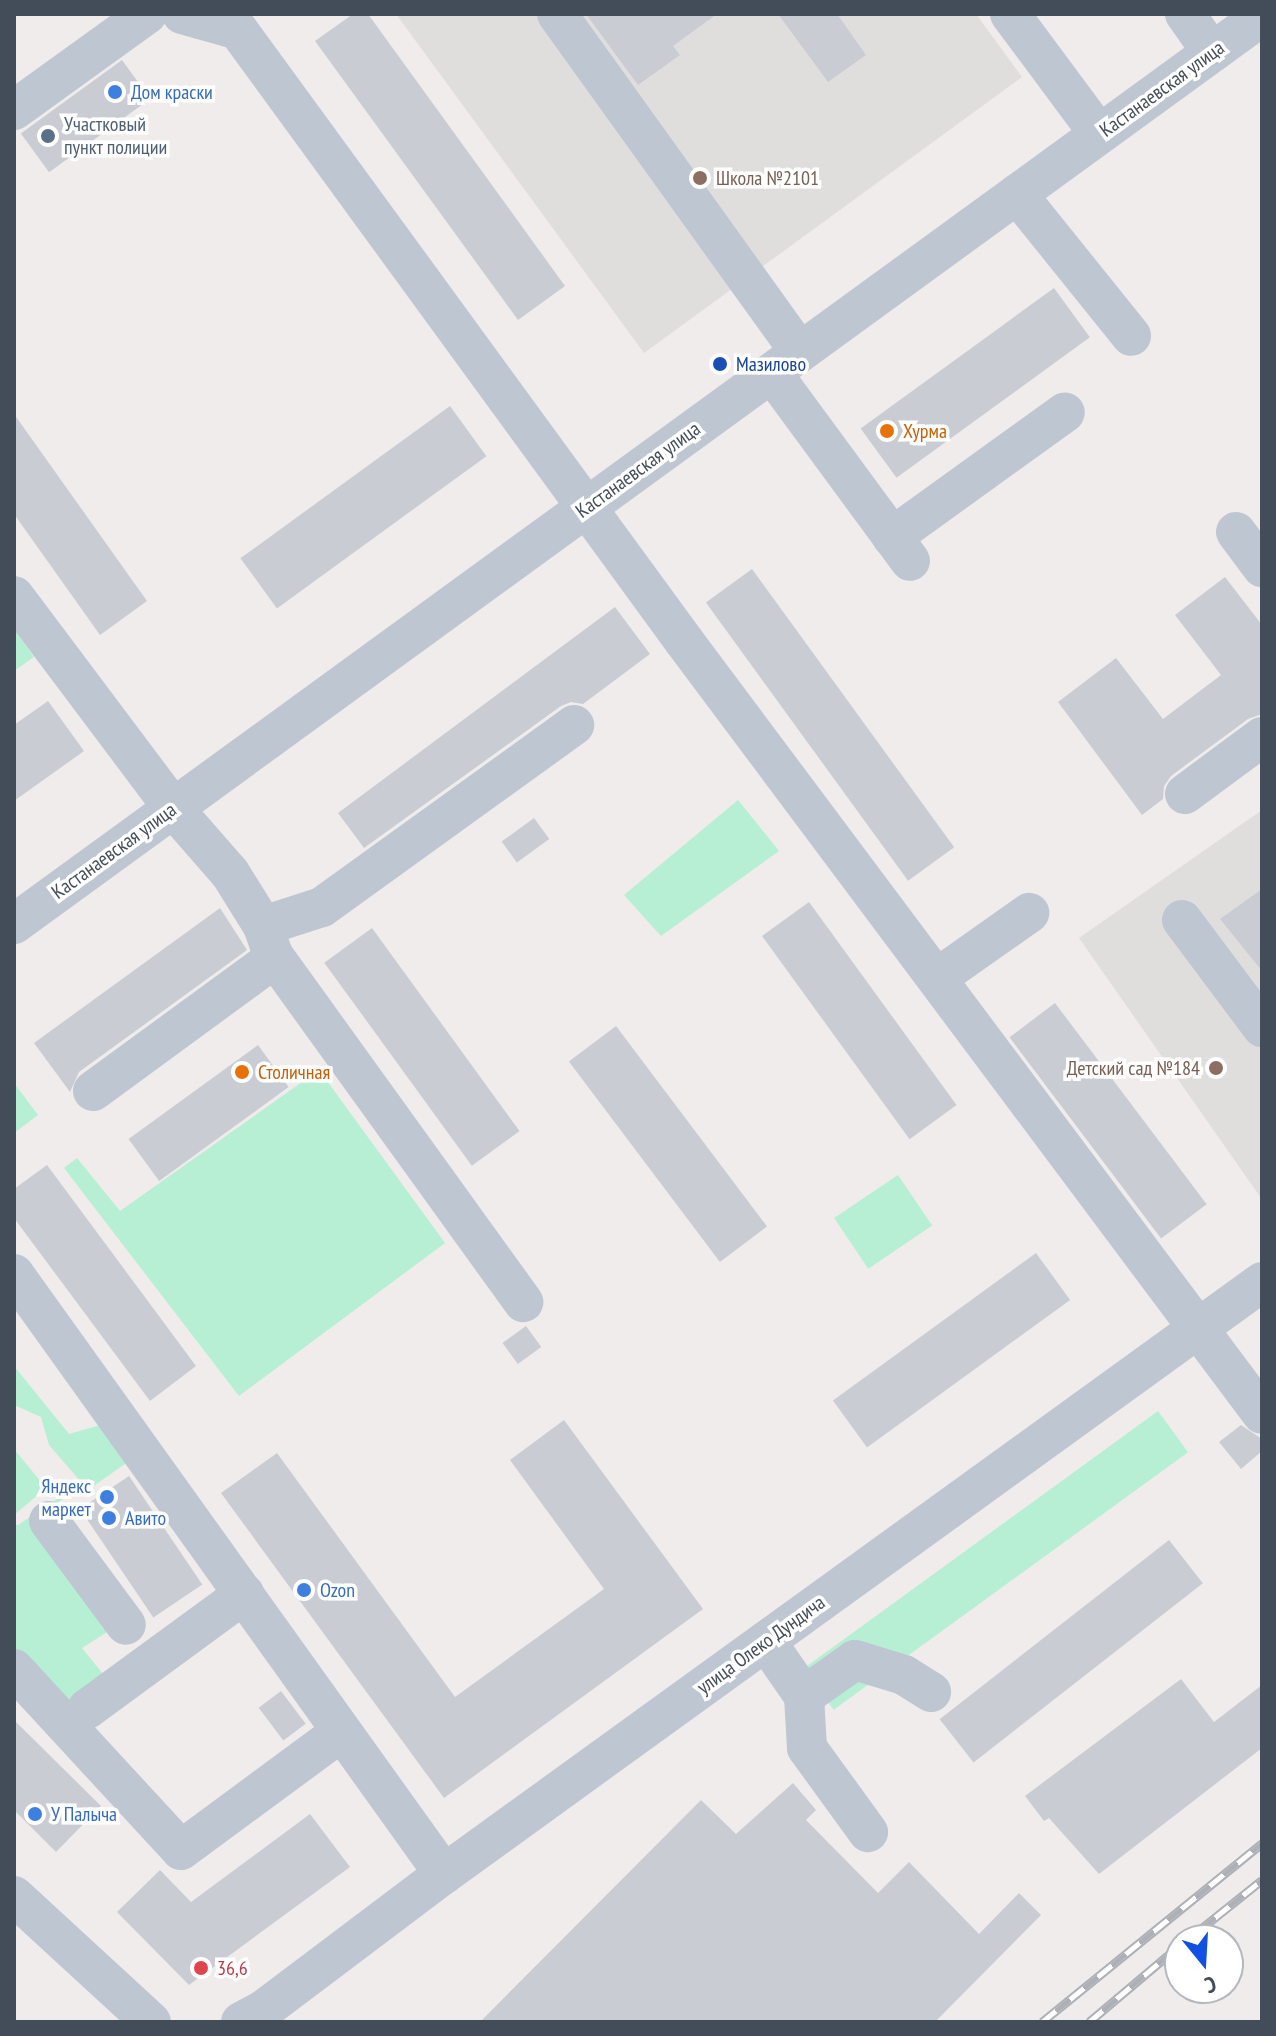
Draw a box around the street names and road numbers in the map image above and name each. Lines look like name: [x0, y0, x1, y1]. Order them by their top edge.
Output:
street label: Кастанаевская улица: [1095, 36, 1229, 142]
street label: Кастанаевская улица: [571, 417, 705, 523]
street label: Кастанаевская улица: [47, 798, 181, 904]
street label: улица Олеко Дундича: [692, 1590, 830, 1700]

